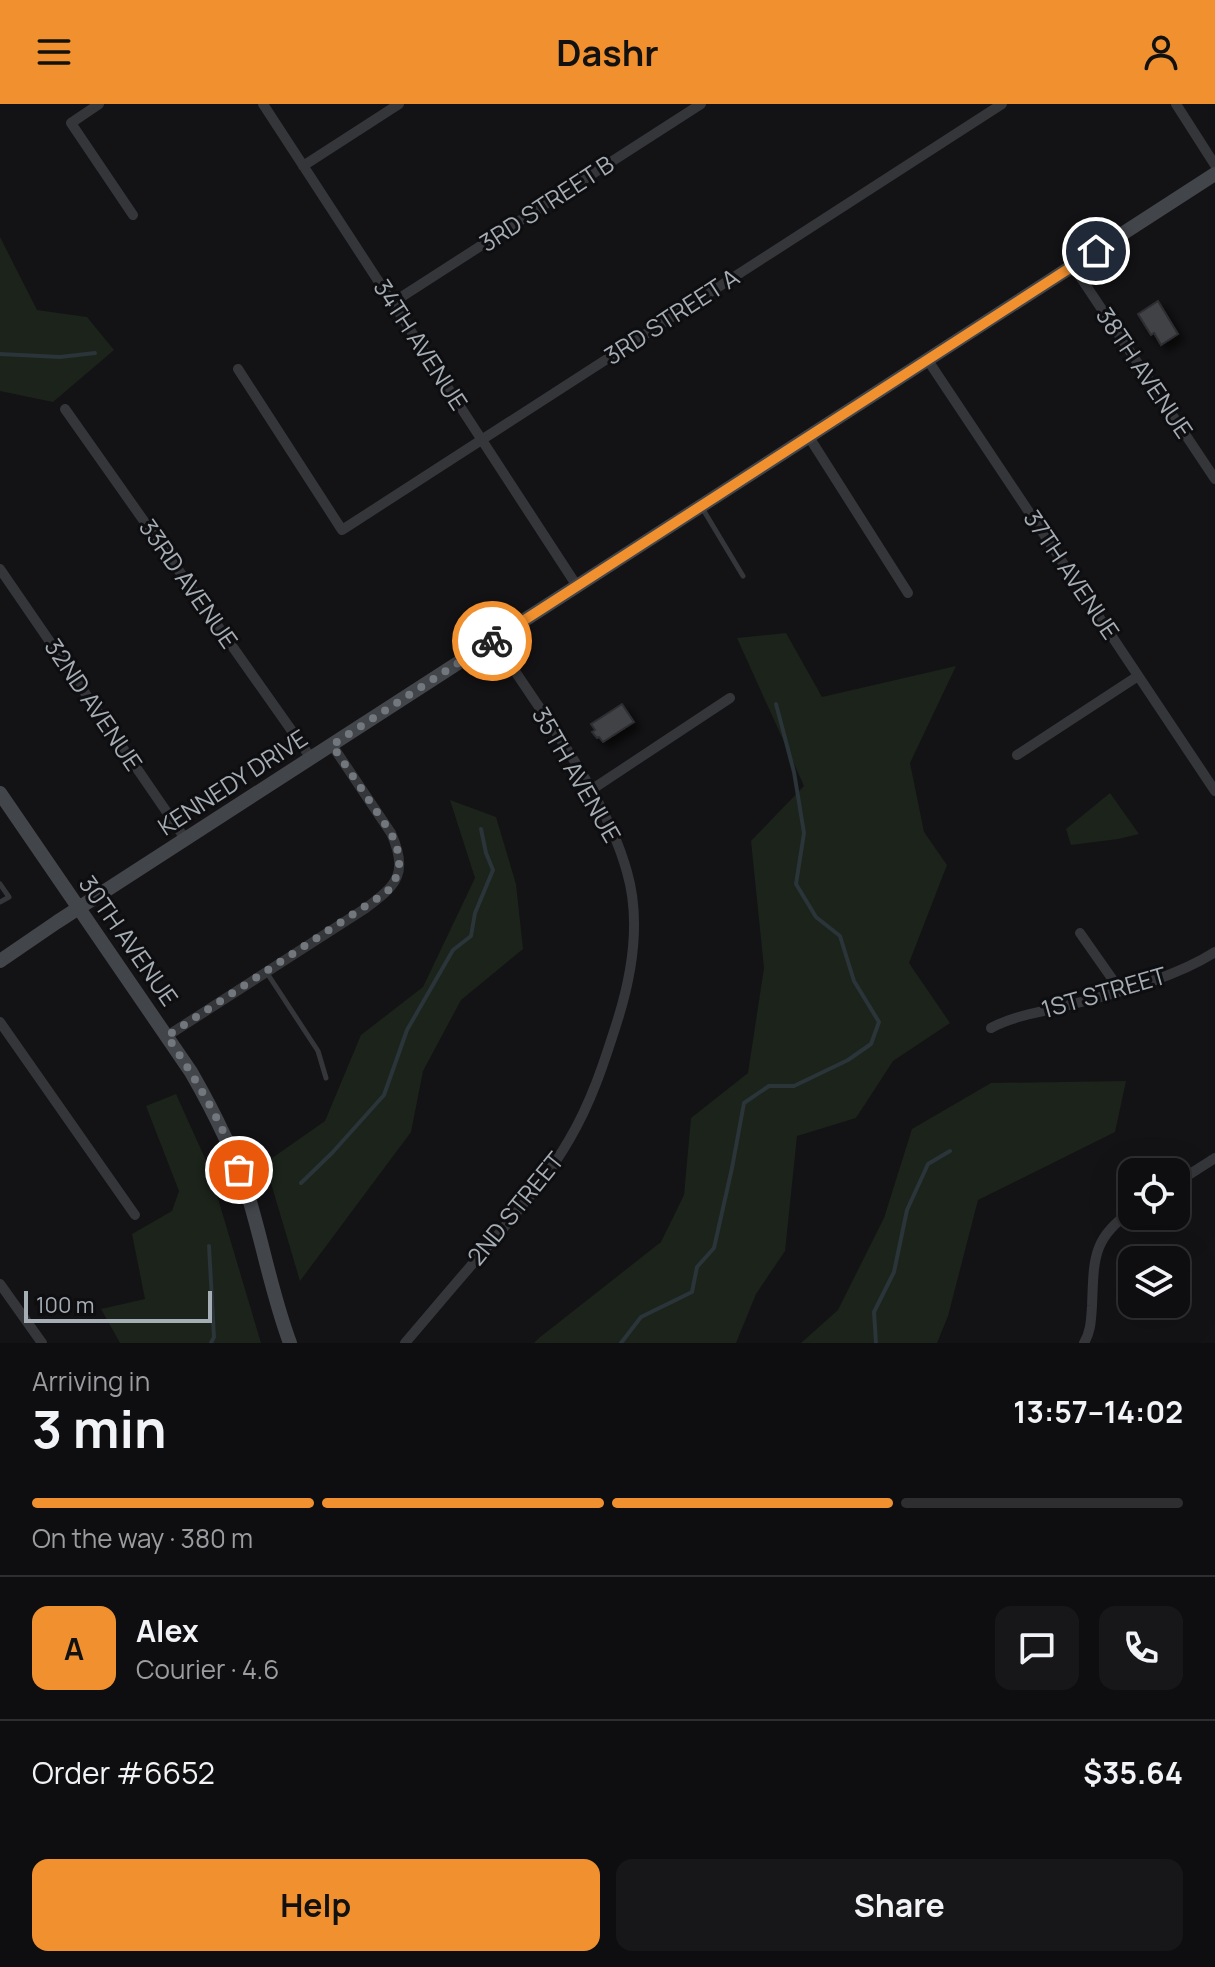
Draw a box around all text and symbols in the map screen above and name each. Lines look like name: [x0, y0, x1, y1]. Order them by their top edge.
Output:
text: Dashr: [556, 28, 659, 77]
icon: menu: [32, 30, 76, 74]
icon: person: [1139, 30, 1183, 74]
street label: 3RD STREET B: [473, 147, 620, 259]
pin: [1062, 217, 1130, 285]
icon: home: [1074, 229, 1118, 273]
street label: 3RD STREET A: [597, 260, 745, 372]
street label: 34TH AVENUE: [367, 272, 476, 416]
street label: 38TH AVENUE: [1089, 300, 1201, 444]
street label: 37TH AVENUE: [1017, 503, 1128, 645]
street label: 33RD AVENUE: [132, 512, 246, 655]
courier: [452, 601, 532, 681]
icon: bike: [470, 619, 514, 663]
street label: 32ND AVENUE: [38, 632, 151, 777]
street label: 35TH AVENUE: [525, 700, 629, 848]
street label: KENNEDY DRIVE: [151, 721, 313, 842]
street label: 30TH AVENUE: [72, 868, 186, 1012]
street label: 1ST STREET: [1037, 958, 1171, 1025]
pin: [205, 1136, 273, 1204]
street label: 2ND STREET: [459, 1144, 571, 1272]
icon: bag: [217, 1148, 261, 1192]
map controls: [1118, 1158, 1190, 1318]
button: locate: [1118, 1158, 1190, 1230]
button: layers: [1118, 1246, 1190, 1318]
scale bar: [24, 1287, 212, 1323]
text: 100 m: [36, 1290, 94, 1320]
text: Arriving in: [32, 1363, 150, 1399]
text: 13:57–14:02: [1013, 1391, 1183, 1432]
text: 3 min: [32, 1393, 167, 1464]
text: On the way · 380 m: [32, 1520, 253, 1556]
button: chat: [995, 1606, 1079, 1690]
button: phone: [1099, 1606, 1183, 1690]
text: Alex: [136, 1610, 199, 1651]
text: A: [64, 1628, 84, 1669]
text: Courier · 4.6: [136, 1651, 279, 1687]
text: Order #6652: [32, 1752, 215, 1793]
text: $35.64: [1083, 1752, 1183, 1793]
button: Help: [32, 1859, 600, 1951]
button: Share: [616, 1859, 1183, 1951]

